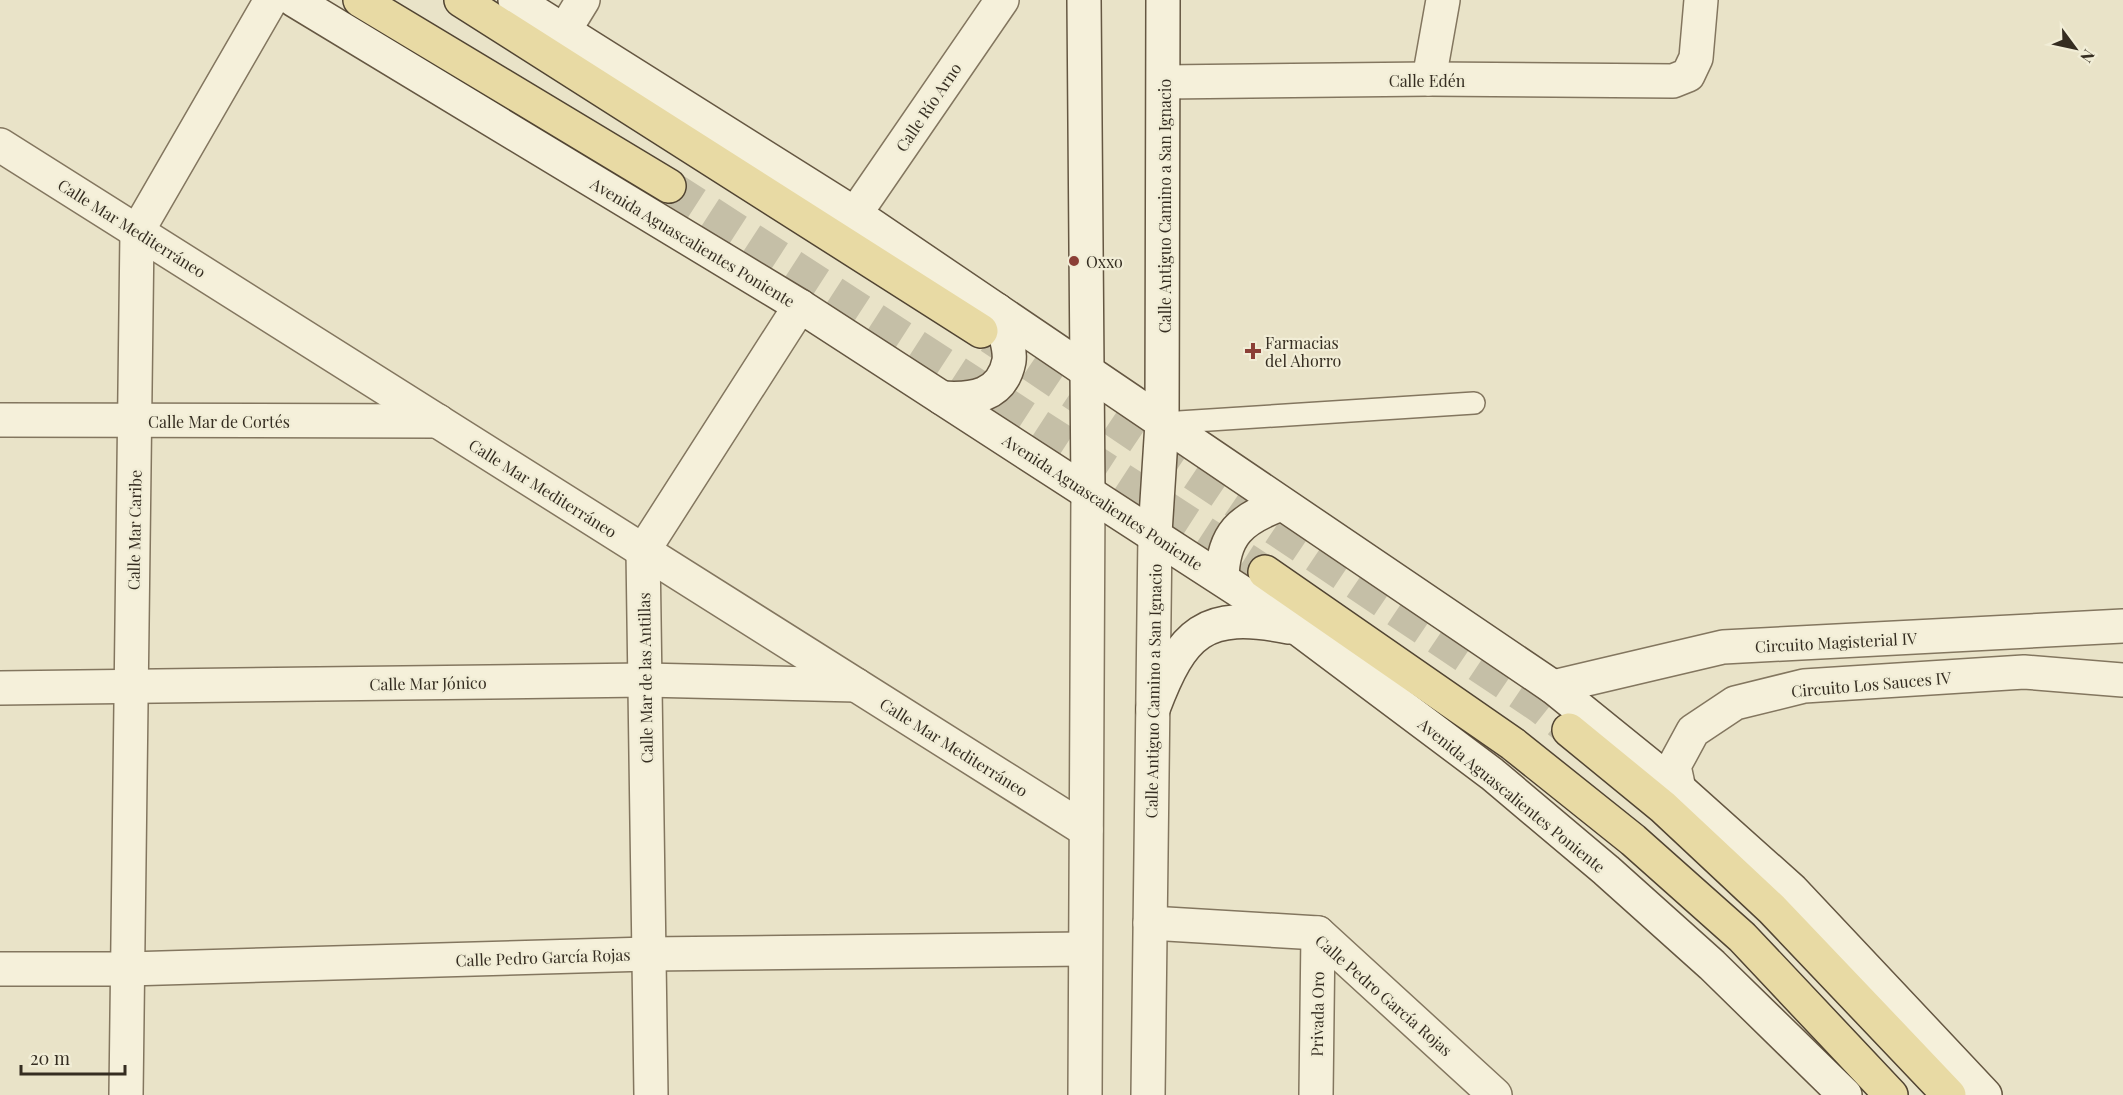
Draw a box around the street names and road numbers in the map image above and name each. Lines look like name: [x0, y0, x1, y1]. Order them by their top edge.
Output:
street label: Calle Río Arno: [891, 58, 966, 156]
street label: Calle Edén: [1389, 70, 1466, 91]
street label: Calle Antiguo Camino a San Ignacio: [1154, 78, 1175, 333]
street label: Avenida Aguascalientes Poniente: [586, 172, 799, 311]
street label: Calle Mar Mediterráneo: [54, 174, 210, 282]
street label: Calle Mar de Cortés: [148, 411, 290, 432]
street label: Avenida Aguascalientes Poniente: [998, 429, 1207, 575]
street label: Calle Mar Mediterráneo: [465, 434, 621, 542]
street label: Calle Mar Caribe: [122, 470, 146, 590]
street label: Calle Antiguo Camino a San Ignacio: [1140, 563, 1166, 818]
street label: Calle Mar de las Antillas: [633, 592, 657, 764]
street label: Circuito Magisterial IV: [1754, 627, 1919, 657]
street label: Circuito Los Sauces IV: [1790, 666, 1953, 701]
street label: Calle Mar Jónico: [369, 671, 487, 695]
street label: Calle Mar Mediterráneo: [876, 693, 1032, 801]
street label: Avenida Aguascalientes Poniente: [1413, 712, 1610, 877]
street label: Calle Pedro García Rojas: [1311, 930, 1457, 1060]
street label: Calle Pedro García Rojas: [455, 943, 631, 971]
street label: Privada Oro: [1306, 971, 1328, 1057]

